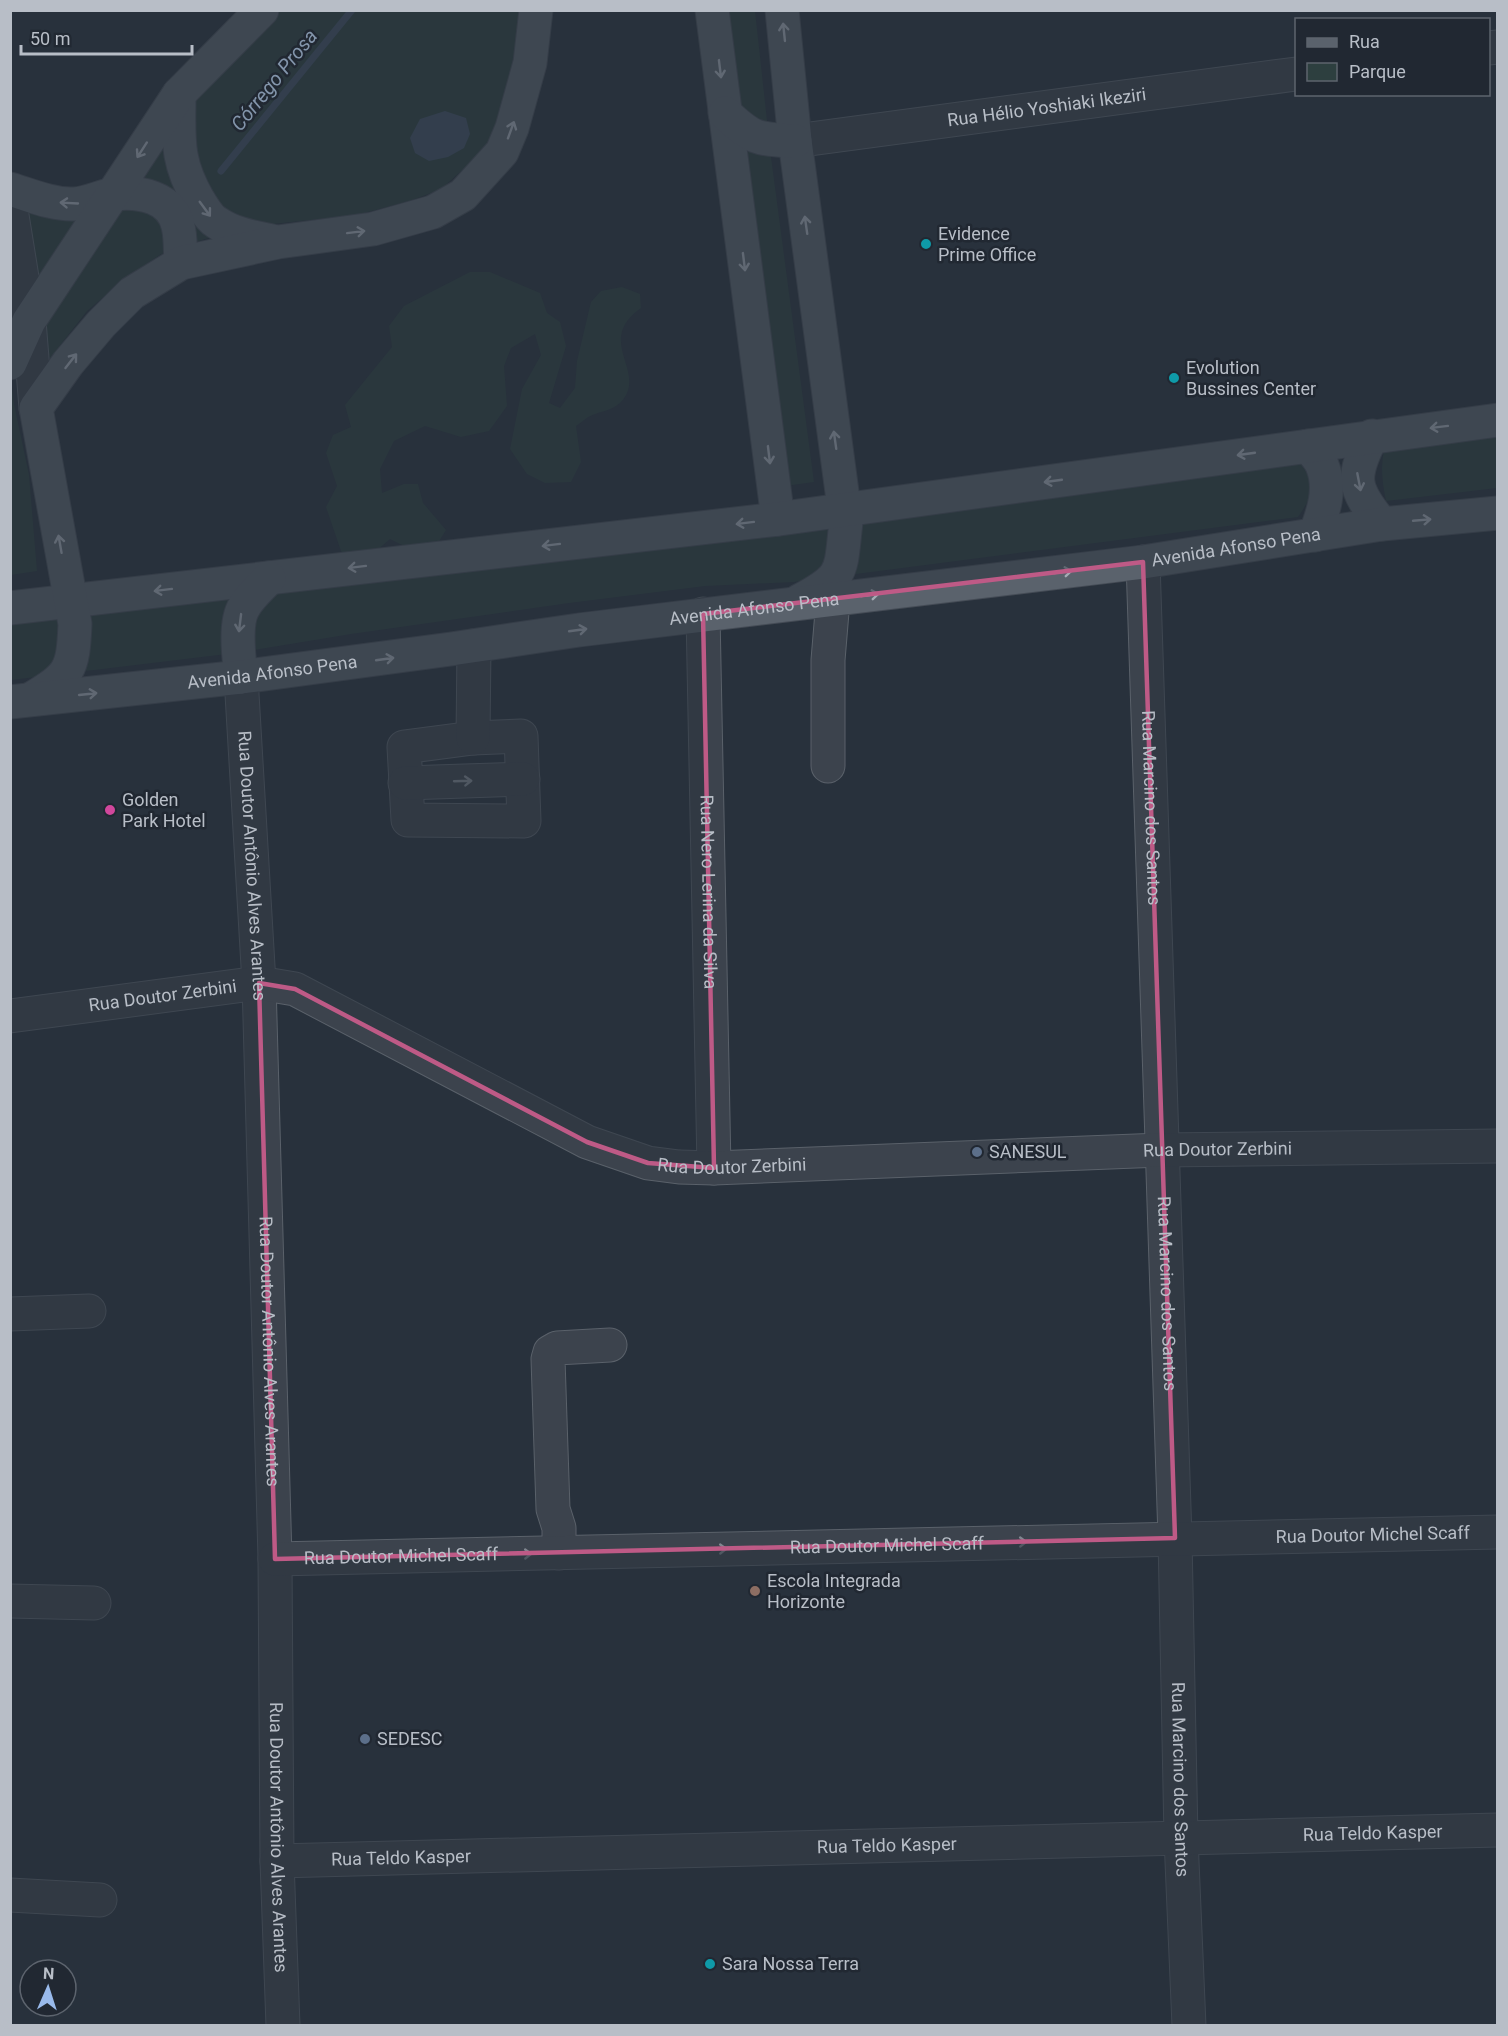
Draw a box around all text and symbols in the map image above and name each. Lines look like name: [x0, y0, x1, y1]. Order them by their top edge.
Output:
scale bar: [21, 18, 192, 56]
legend: [1295, 18, 1490, 96]
one-way arrow: [778, 22, 789, 42]
water label: Córrego Prosa: [226, 24, 322, 136]
text: 50 m: [30, 28, 70, 49]
text: Rua: [1349, 31, 1380, 52]
one-way arrow: [714, 58, 725, 78]
text: Parque: [1349, 61, 1406, 82]
street label: Rua Hélio Yoshiaki Ikeziri: [946, 83, 1147, 131]
one-way arrow: [506, 121, 517, 140]
one-way arrow: [136, 141, 148, 158]
one-way arrow: [59, 198, 79, 209]
one-way arrow: [199, 200, 211, 216]
one-way arrow: [801, 216, 812, 236]
place label: Evidence Prime Office: [938, 223, 1036, 265]
one-way arrow: [346, 226, 366, 237]
marker: Evidence Prime Office: [919, 237, 933, 251]
one-way arrow: [739, 252, 750, 271]
one-way arrow: [64, 353, 77, 369]
place label: Evolution Bussines Center: [1186, 357, 1316, 399]
marker: Evolution Bussines Center: [1167, 371, 1181, 385]
one-way arrow: [1430, 422, 1450, 433]
one-way arrow: [829, 430, 840, 450]
one-way arrow: [764, 445, 775, 465]
one-way arrow: [1237, 449, 1257, 460]
one-way arrow: [1354, 472, 1365, 491]
one-way arrow: [1044, 475, 1064, 486]
one-way arrow: [1412, 514, 1432, 525]
one-way arrow: [735, 518, 755, 529]
street label: Avenida Afonso Pena: [1150, 523, 1322, 570]
one-way arrow: [54, 534, 65, 554]
one-way arrow: [541, 540, 561, 551]
one-way arrow: [348, 562, 367, 573]
one-way arrow: [1053, 566, 1073, 577]
one-way arrow: [154, 585, 174, 596]
street label: Avenida Afonso Pena: [668, 588, 840, 629]
one-way arrow: [859, 589, 879, 600]
one-way arrow: [235, 612, 246, 632]
one-way arrow: [568, 624, 588, 635]
street label: Avenida Afonso Pena: [186, 651, 358, 693]
one-way arrow: [375, 653, 395, 664]
one-way arrow: [77, 688, 97, 699]
street label: Rua Marcino dos Santos: [1138, 710, 1165, 906]
street label: Rua Doutor Antônio Alves Arantes: [234, 730, 270, 1001]
one-way arrow: [453, 775, 473, 787]
place label: Golden Park Hotel: [122, 789, 206, 831]
street label: Rua Nero Lerina da Silva: [697, 794, 721, 989]
marker: Golden Park Hotel: [103, 803, 117, 817]
street label: Rua Doutor Zerbini: [87, 975, 238, 1015]
street label: Rua Doutor Zerbini: [1143, 1137, 1292, 1161]
place label: SANESUL: [989, 1141, 1067, 1162]
marker: SANESUL: [970, 1145, 984, 1159]
street label: Rua Doutor Zerbini: [656, 1153, 807, 1178]
street label: Rua Marcino dos Santos: [1154, 1196, 1181, 1391]
street label: Rua Doutor Antônio Alves Arantes: [255, 1216, 284, 1487]
street label: Rua Doutor Michel Scaff: [1275, 1522, 1471, 1547]
street label: Rua Doutor Michel Scaff: [790, 1532, 985, 1558]
one-way arrow: [1007, 1536, 1027, 1547]
street label: Rua Doutor Michel Scaff: [304, 1543, 499, 1568]
one-way arrow: [707, 1543, 727, 1555]
one-way arrow: [512, 1548, 532, 1559]
place label: Escola Integrada Horizonte: [767, 1570, 901, 1612]
marker: Escola Integrada Horizonte: [748, 1584, 762, 1598]
street label: Rua Marcino dos Santos: [1168, 1682, 1194, 1877]
street label: Rua Doutor Antônio Alves Arantes: [266, 1702, 292, 1973]
place label: SEDESC: [377, 1728, 442, 1749]
marker: SEDESC: [358, 1732, 372, 1746]
street label: Rua Teldo Kasper: [1302, 1820, 1443, 1845]
street label: Rua Teldo Kasper: [817, 1833, 957, 1857]
street label: Rua Teldo Kasper: [331, 1845, 471, 1870]
place label: Sara Nossa Terra: [722, 1953, 859, 1974]
marker: Sara Nossa Terra: [703, 1957, 717, 1971]
north arrow: [18, 1958, 78, 2018]
text: N: [43, 1964, 55, 1983]

